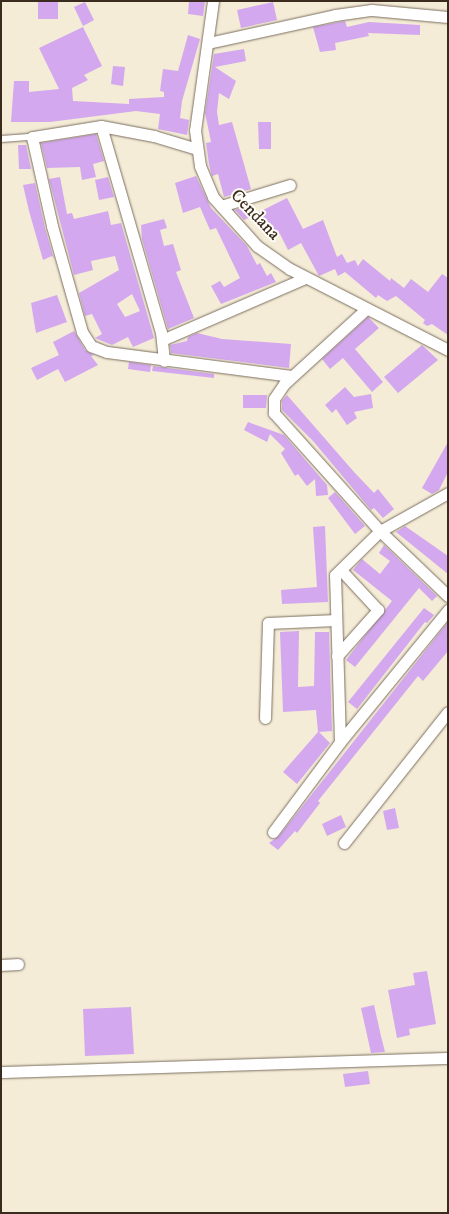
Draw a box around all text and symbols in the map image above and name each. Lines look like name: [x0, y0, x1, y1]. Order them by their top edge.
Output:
street label: Cendana: [226, 185, 284, 245]

